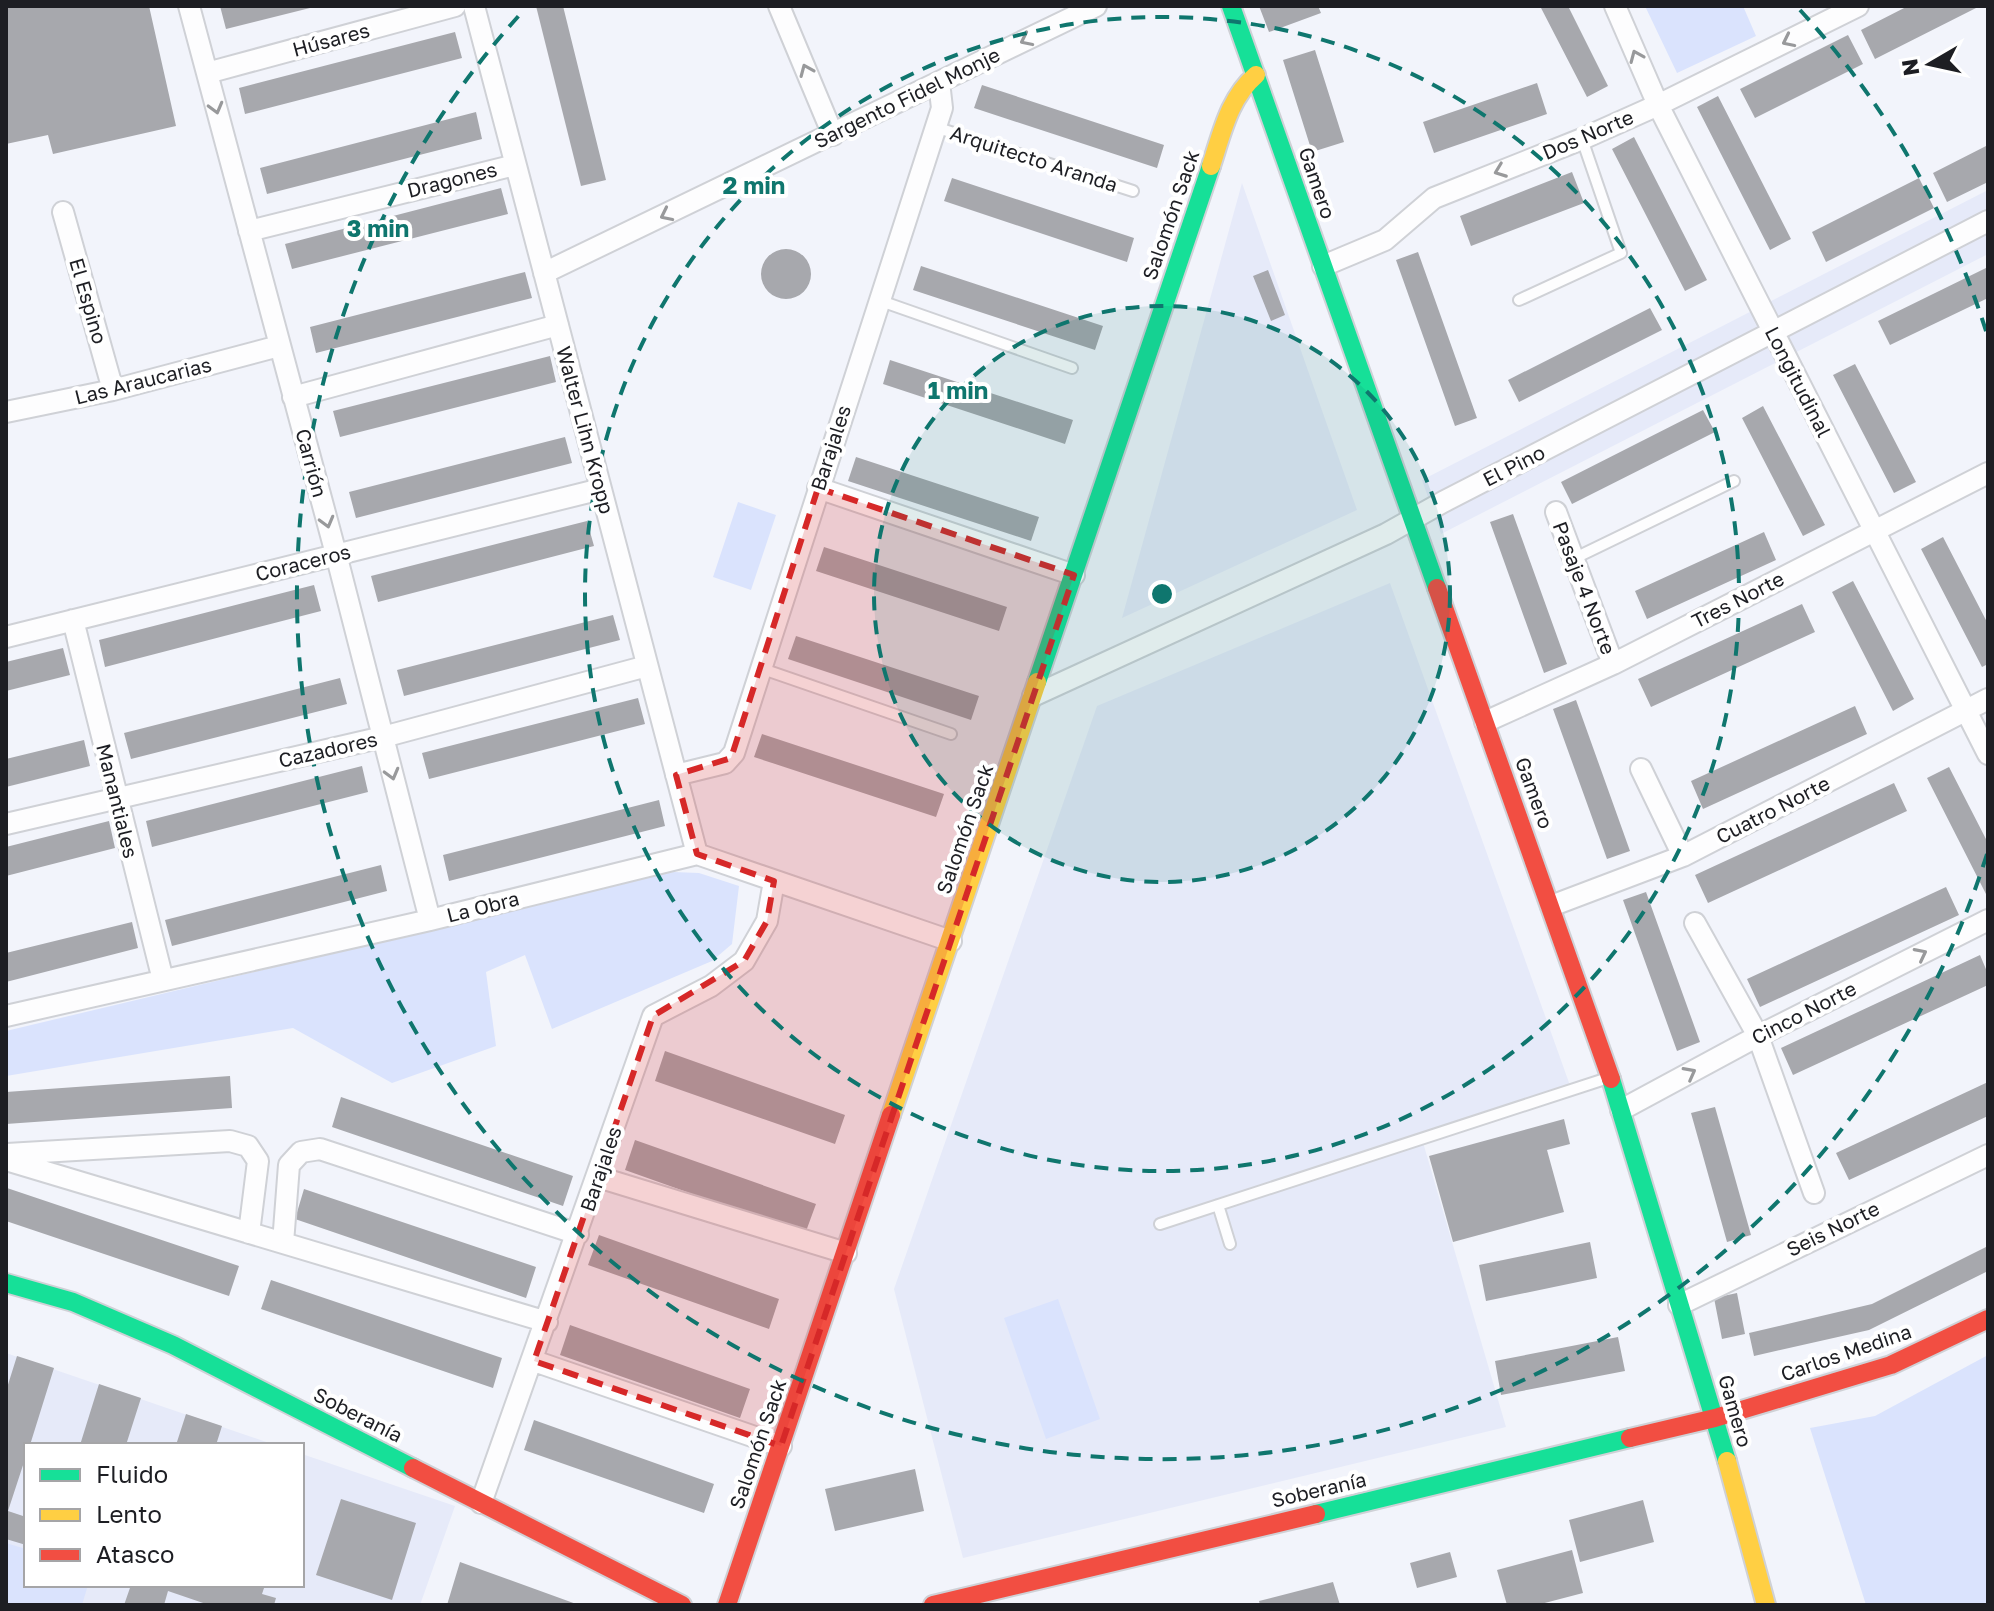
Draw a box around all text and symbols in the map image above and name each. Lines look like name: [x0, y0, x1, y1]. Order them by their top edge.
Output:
street label: Húsares: [289, 17, 372, 61]
north arrow: [1890, 24, 1970, 104]
one-way arrow: [1020, 30, 1035, 46]
one-way arrow: [1781, 31, 1796, 46]
street label: Sargento Fidel Monje: [810, 42, 1003, 153]
one-way arrow: [1630, 49, 1646, 64]
text: N: [1895, 57, 1924, 78]
one-way arrow: [799, 64, 815, 78]
one-way arrow: [207, 101, 223, 115]
street label: Dos Norte: [1538, 104, 1637, 164]
street label: Arquitecto Aranda: [948, 120, 1121, 196]
street label: Gamero: [1295, 144, 1341, 222]
street label: Salomón Sack: [1137, 147, 1203, 283]
street label: Dragones: [404, 156, 499, 202]
one-way arrow: [1494, 161, 1508, 178]
text: 2 min: [723, 170, 785, 199]
one-way arrow: [660, 205, 675, 221]
text: 3 min: [347, 213, 409, 242]
street label: El Espino: [65, 255, 113, 347]
street label: Longitudinal: [1761, 322, 1837, 441]
street label: Walter Lihn Kropp: [552, 343, 620, 516]
street label: Las Araucarias: [72, 351, 214, 409]
text: 1 min: [928, 375, 988, 404]
street label: Barajales: [805, 402, 855, 494]
street label: Carrión: [291, 426, 333, 500]
street label: El Pino: [1479, 439, 1549, 491]
one-way arrow: [318, 514, 334, 528]
street label: Pasaje 4 Norte: [1549, 518, 1621, 657]
street label: Coraceros: [253, 539, 353, 585]
street label: Tres Norte: [1687, 566, 1788, 633]
centre of rings: [1148, 580, 1176, 608]
street label: Cazadores: [276, 726, 379, 772]
street label: Manantiales: [92, 741, 144, 861]
street label: Gamero: [1511, 754, 1559, 832]
street label: Salomón Sack: [931, 761, 997, 897]
one-way arrow: [383, 766, 400, 780]
street label: Cuatro Norte: [1712, 770, 1833, 848]
street label: La Obra: [444, 885, 522, 927]
one-way arrow: [1912, 948, 1927, 964]
street label: Cinco Norte: [1747, 976, 1860, 1049]
one-way arrow: [1681, 1067, 1696, 1082]
street label: Barajales: [574, 1123, 626, 1215]
street label: Seis Norte: [1782, 1195, 1883, 1261]
street label: Carlos Medina: [1777, 1318, 1914, 1386]
street label: Gamero: [1714, 1372, 1758, 1450]
street label: Salomón Sack: [724, 1376, 790, 1512]
street label: Soberanía: [310, 1381, 407, 1447]
legend: [24, 1443, 304, 1587]
text: Fluido: [96, 1459, 168, 1488]
street label: Soberanía: [1269, 1466, 1369, 1512]
text: Lento: [96, 1499, 162, 1528]
text: Atasco: [96, 1539, 174, 1568]

